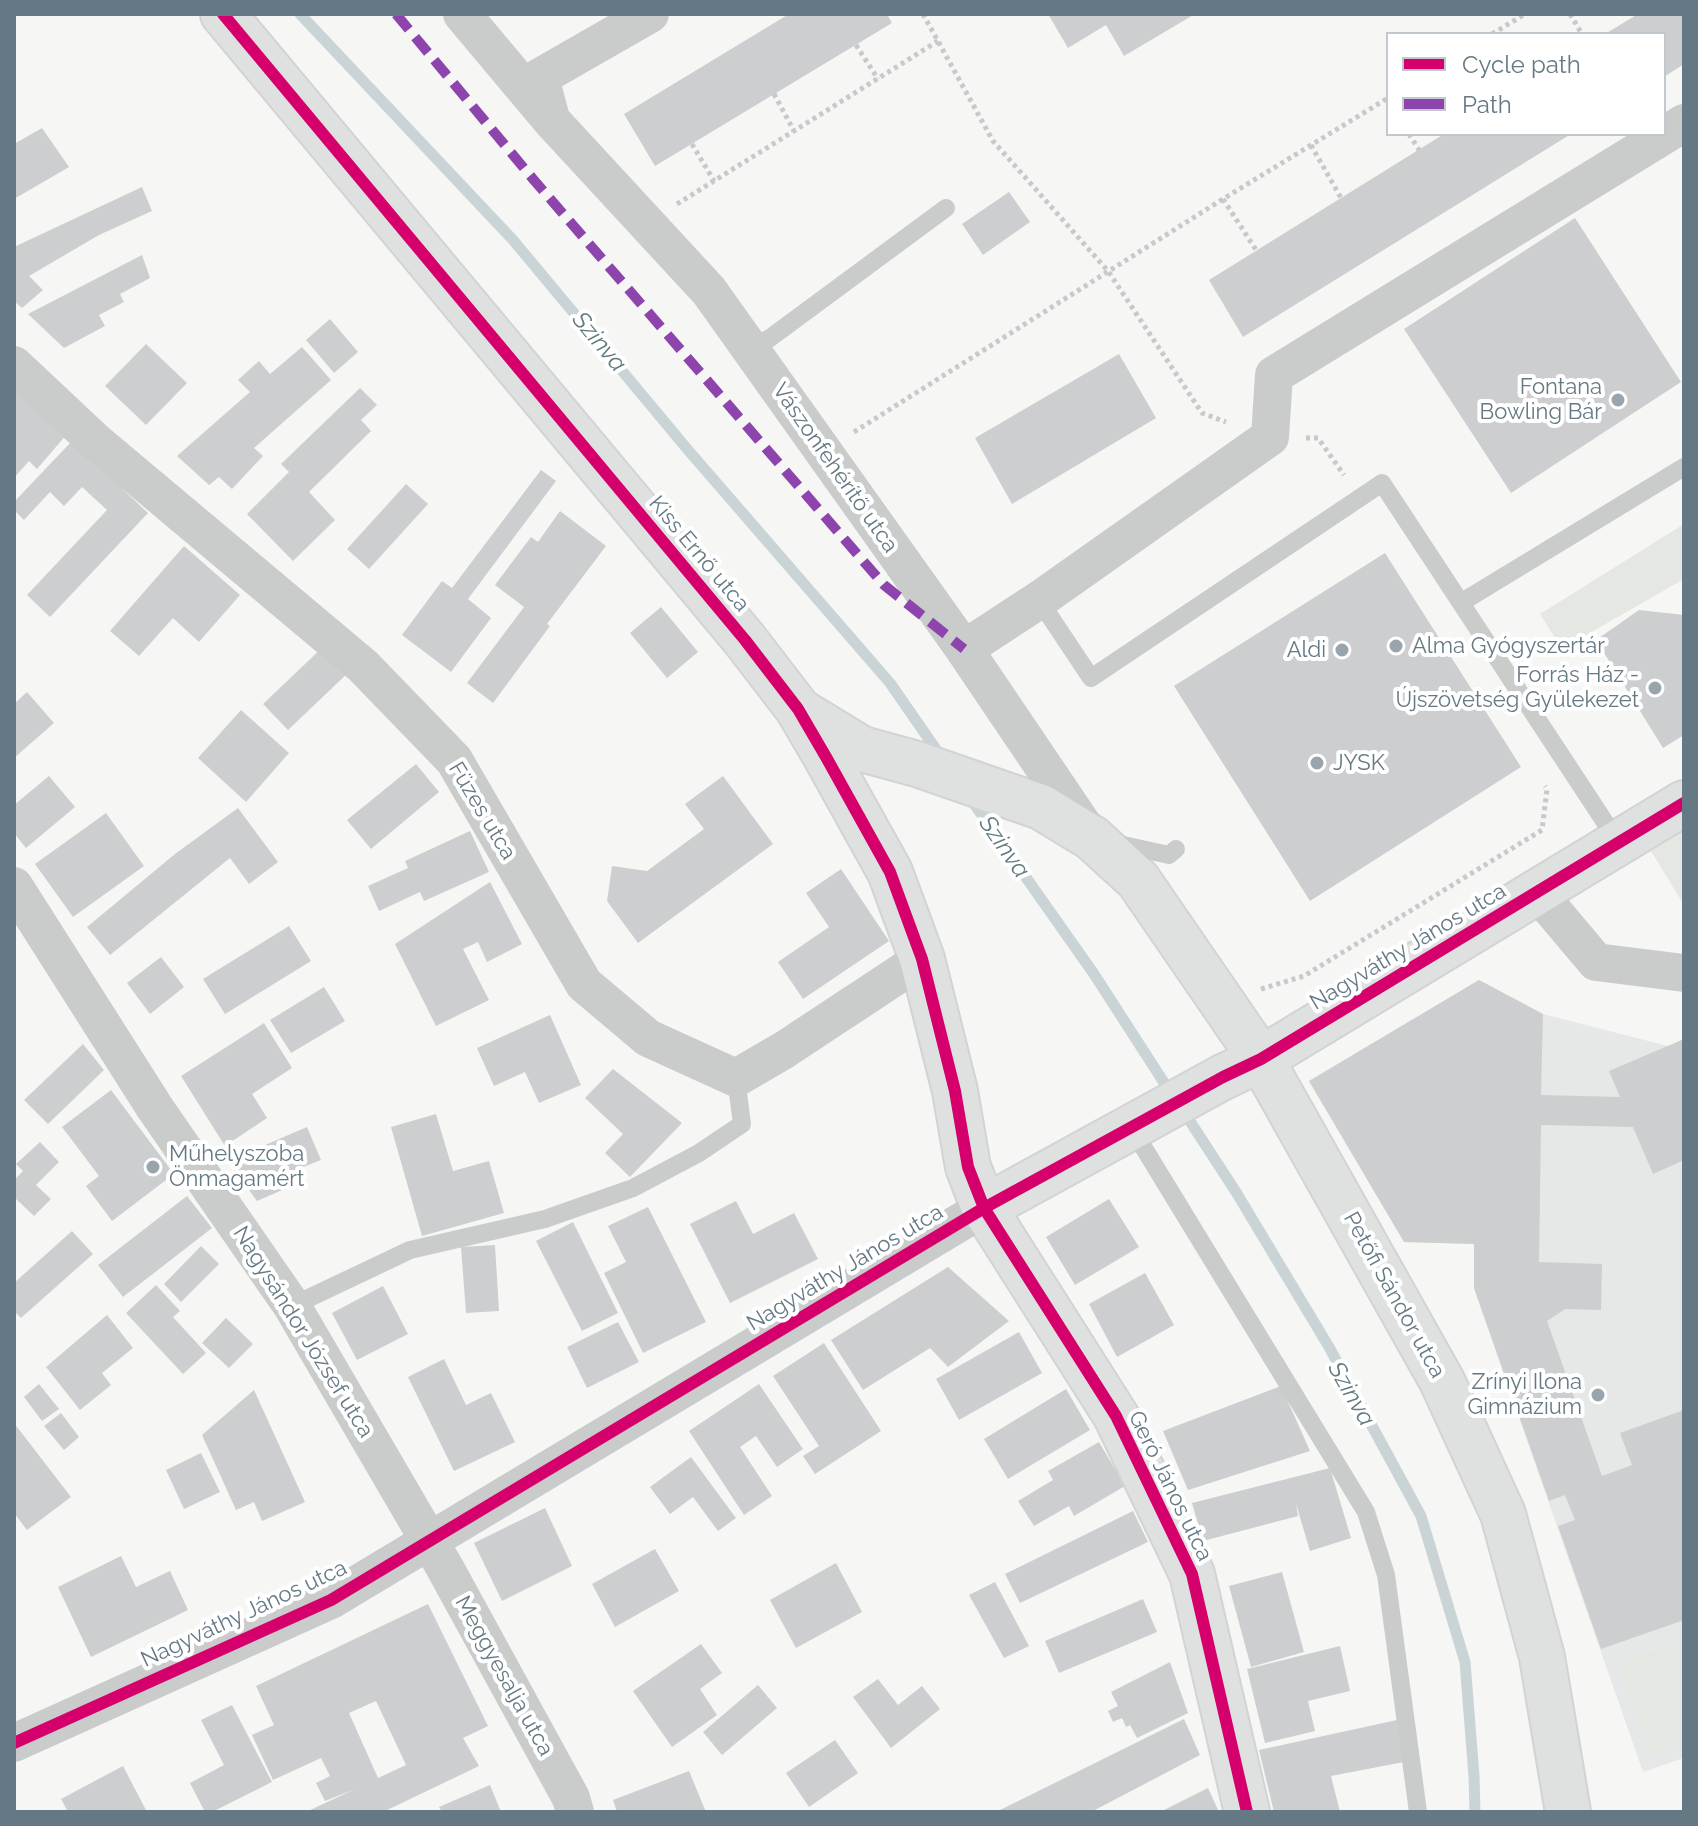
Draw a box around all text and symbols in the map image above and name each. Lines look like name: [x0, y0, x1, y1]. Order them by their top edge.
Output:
legend: [1386, 32, 1666, 136]
text: Cycle path: [1462, 50, 1581, 79]
text: Path: [1462, 90, 1512, 119]
water label: Szinva: [566, 306, 632, 378]
place label: Fontana Bowling Bár: [1480, 374, 1602, 426]
street label: Vászonfehérítő utca: [767, 378, 903, 558]
marker: Fontana Bowling Bár: [1609, 391, 1627, 409]
street label: Kiss Ernő utca: [643, 491, 755, 617]
place label: Alma Gyógyszertár: [1412, 633, 1605, 659]
place label: Aldi: [1287, 637, 1326, 663]
marker: Alma Gyógyszertár: [1387, 637, 1405, 655]
marker: Aldi: [1333, 641, 1351, 659]
place label: Forrás Ház - Újszövetség Gyülekezet: [1395, 662, 1639, 714]
marker: Forrás Ház - Újszövetség Gyülekezet: [1646, 679, 1664, 697]
place label: JYSK: [1333, 750, 1385, 776]
marker: JYSK: [1308, 754, 1326, 772]
street label: Füzes utca: [443, 757, 521, 865]
water label: Szinva: [972, 810, 1036, 884]
street label: Nagyváthy János utca: [1305, 878, 1511, 1016]
place label: Műhelyszoba Önmagamért: [169, 1141, 304, 1192]
marker: Műhelyszoba Önmagamért: [144, 1158, 162, 1176]
street label: Nagyváthy János utca: [742, 1199, 948, 1337]
street label: Petőfi Sándor utca: [1337, 1207, 1451, 1383]
street label: Nagysándor József utca: [227, 1221, 379, 1443]
water label: Szinva: [1321, 1357, 1381, 1431]
place label: Zrínyi Ilona Gimnázium: [1468, 1369, 1582, 1420]
marker: Zrínyi Ilona Gimnázium: [1589, 1386, 1607, 1404]
street label: Geró János utca: [1122, 1407, 1218, 1565]
street label: Nagyváthy János utca: [137, 1555, 351, 1673]
street label: Meggyesalja utca: [449, 1591, 559, 1761]

